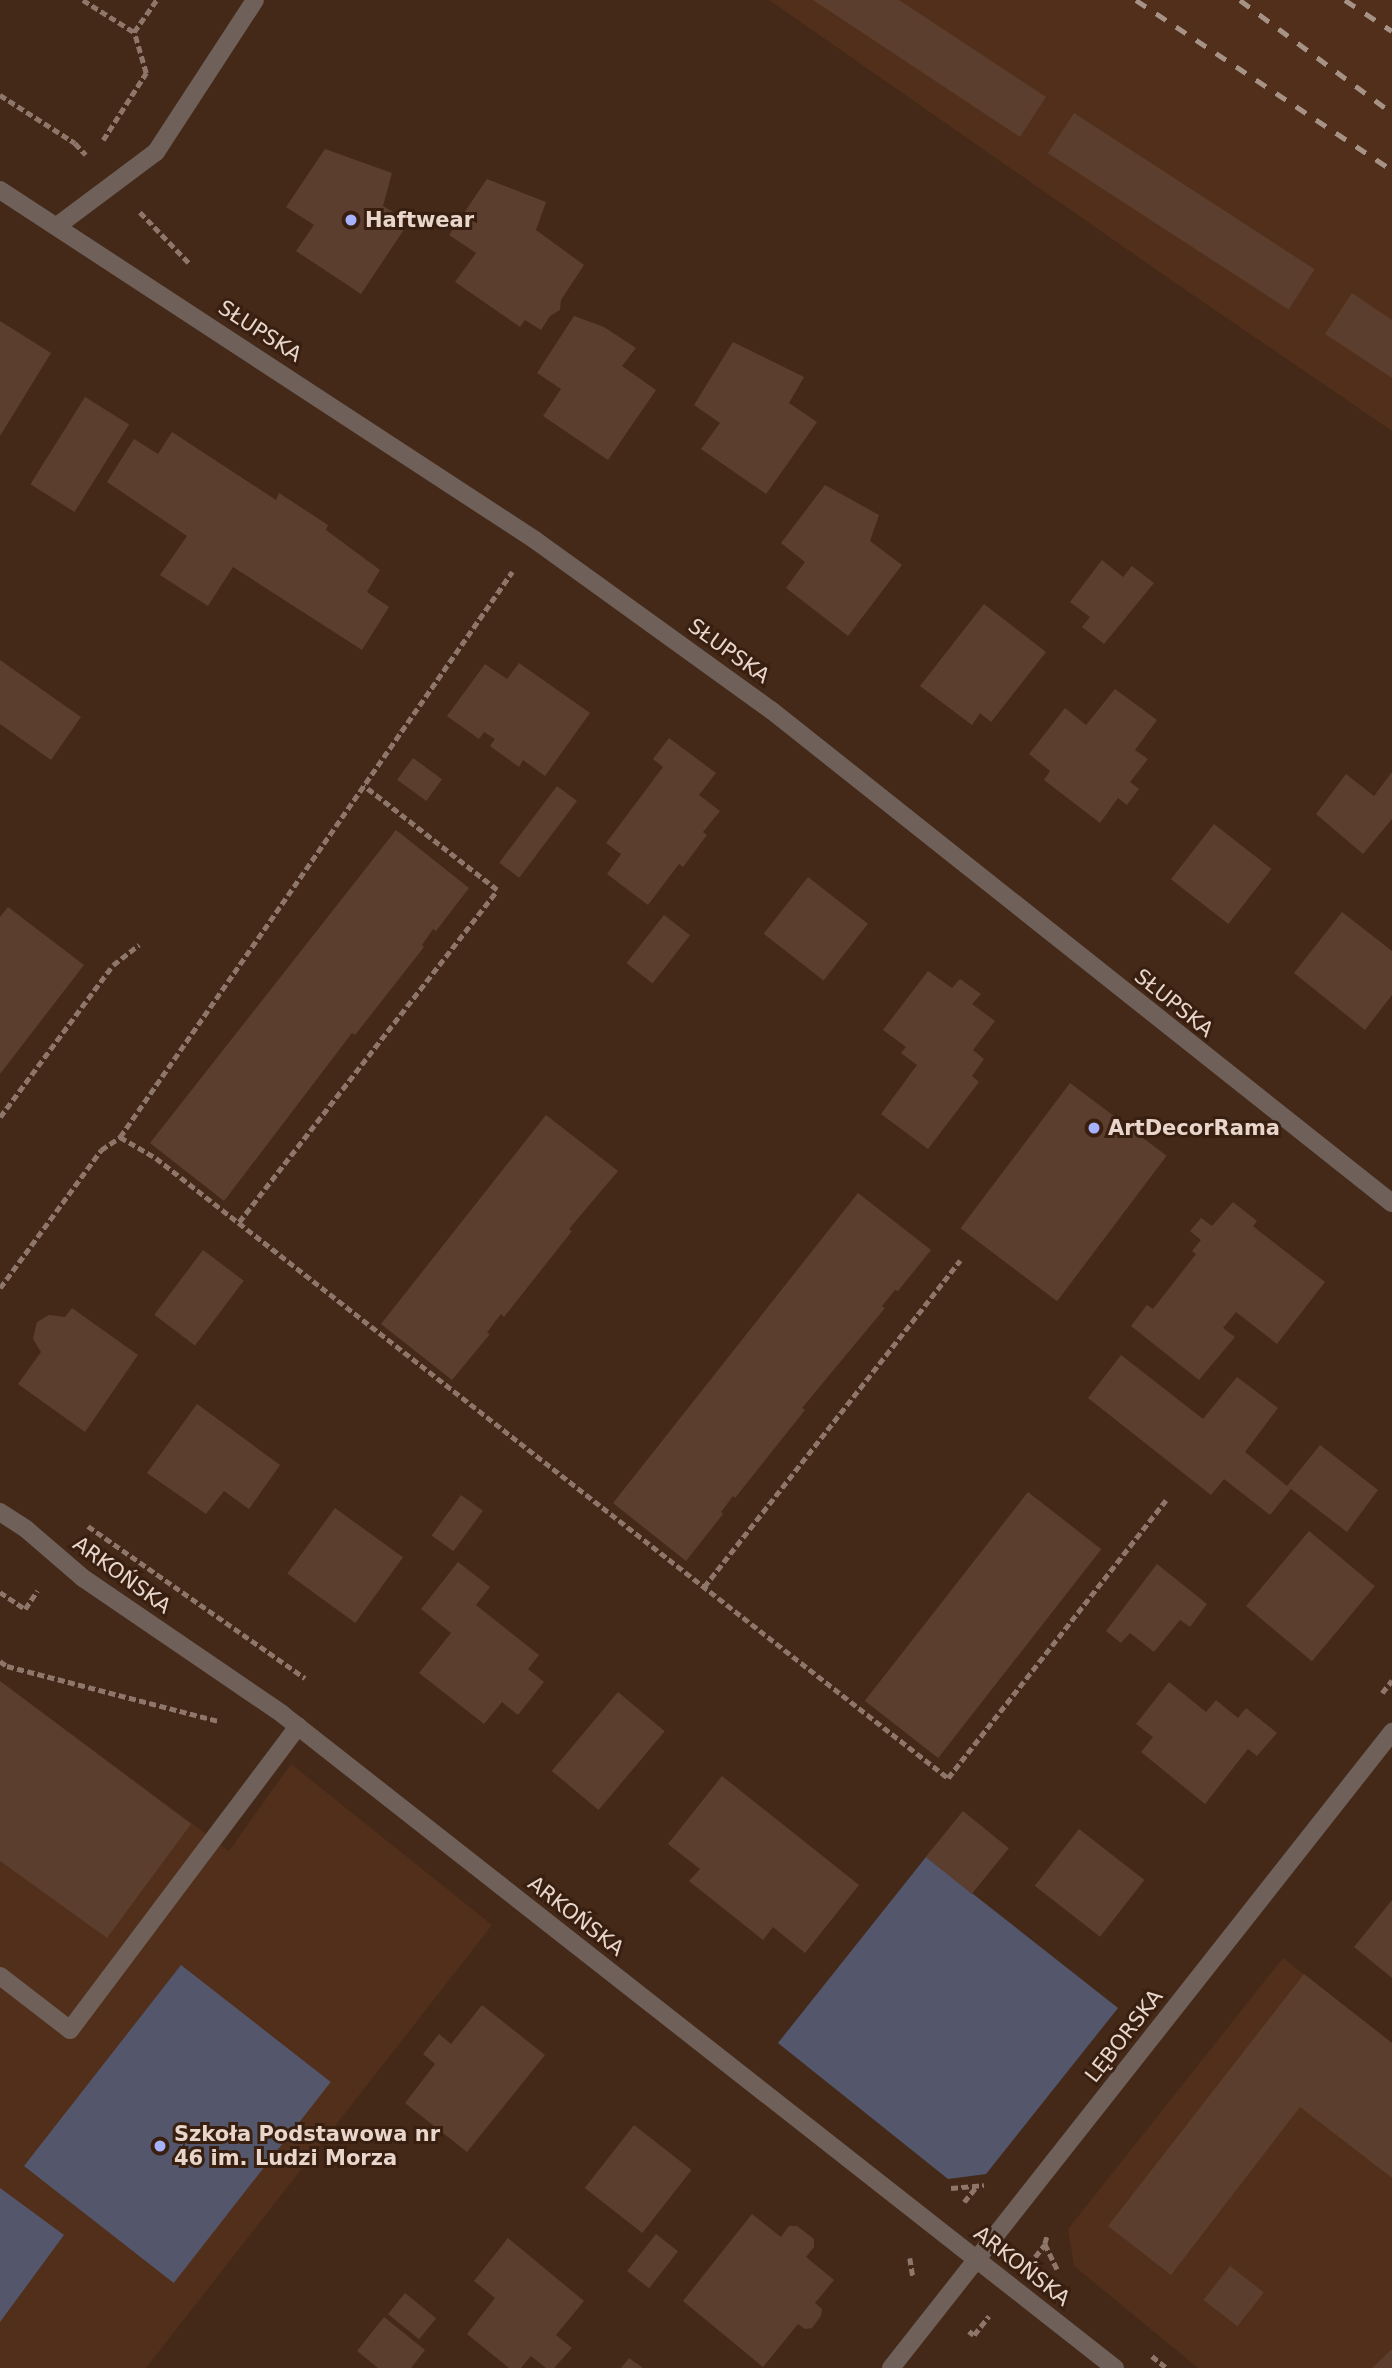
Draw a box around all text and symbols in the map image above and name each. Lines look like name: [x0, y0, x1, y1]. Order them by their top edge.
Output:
place label: Haftwear: [365, 207, 474, 233]
marker: Haftwear: [343, 212, 359, 228]
street label: SŁUPSKA: [214, 295, 306, 367]
street label: SŁUPSKA: [683, 613, 775, 689]
street label: SŁUPSKA: [1129, 964, 1219, 1042]
place label: ArtDecorRama: [1108, 1115, 1280, 1141]
marker: ArtDecorRama: [1086, 1120, 1102, 1136]
street label: ARKOŃSKA: [68, 1531, 176, 1619]
street label: ARKOŃSKA: [523, 1871, 629, 1961]
street label: LĘBORSKA: [1080, 1984, 1168, 2088]
place label: Szkoła Podstawowa nr 46 im. Ludzi Morza: [174, 2121, 440, 2171]
marker: Szkoła Podstawowa nr 46 im. Ludzi Morza: [152, 2138, 168, 2154]
street label: ARKOŃSKA: [969, 2221, 1075, 2311]

